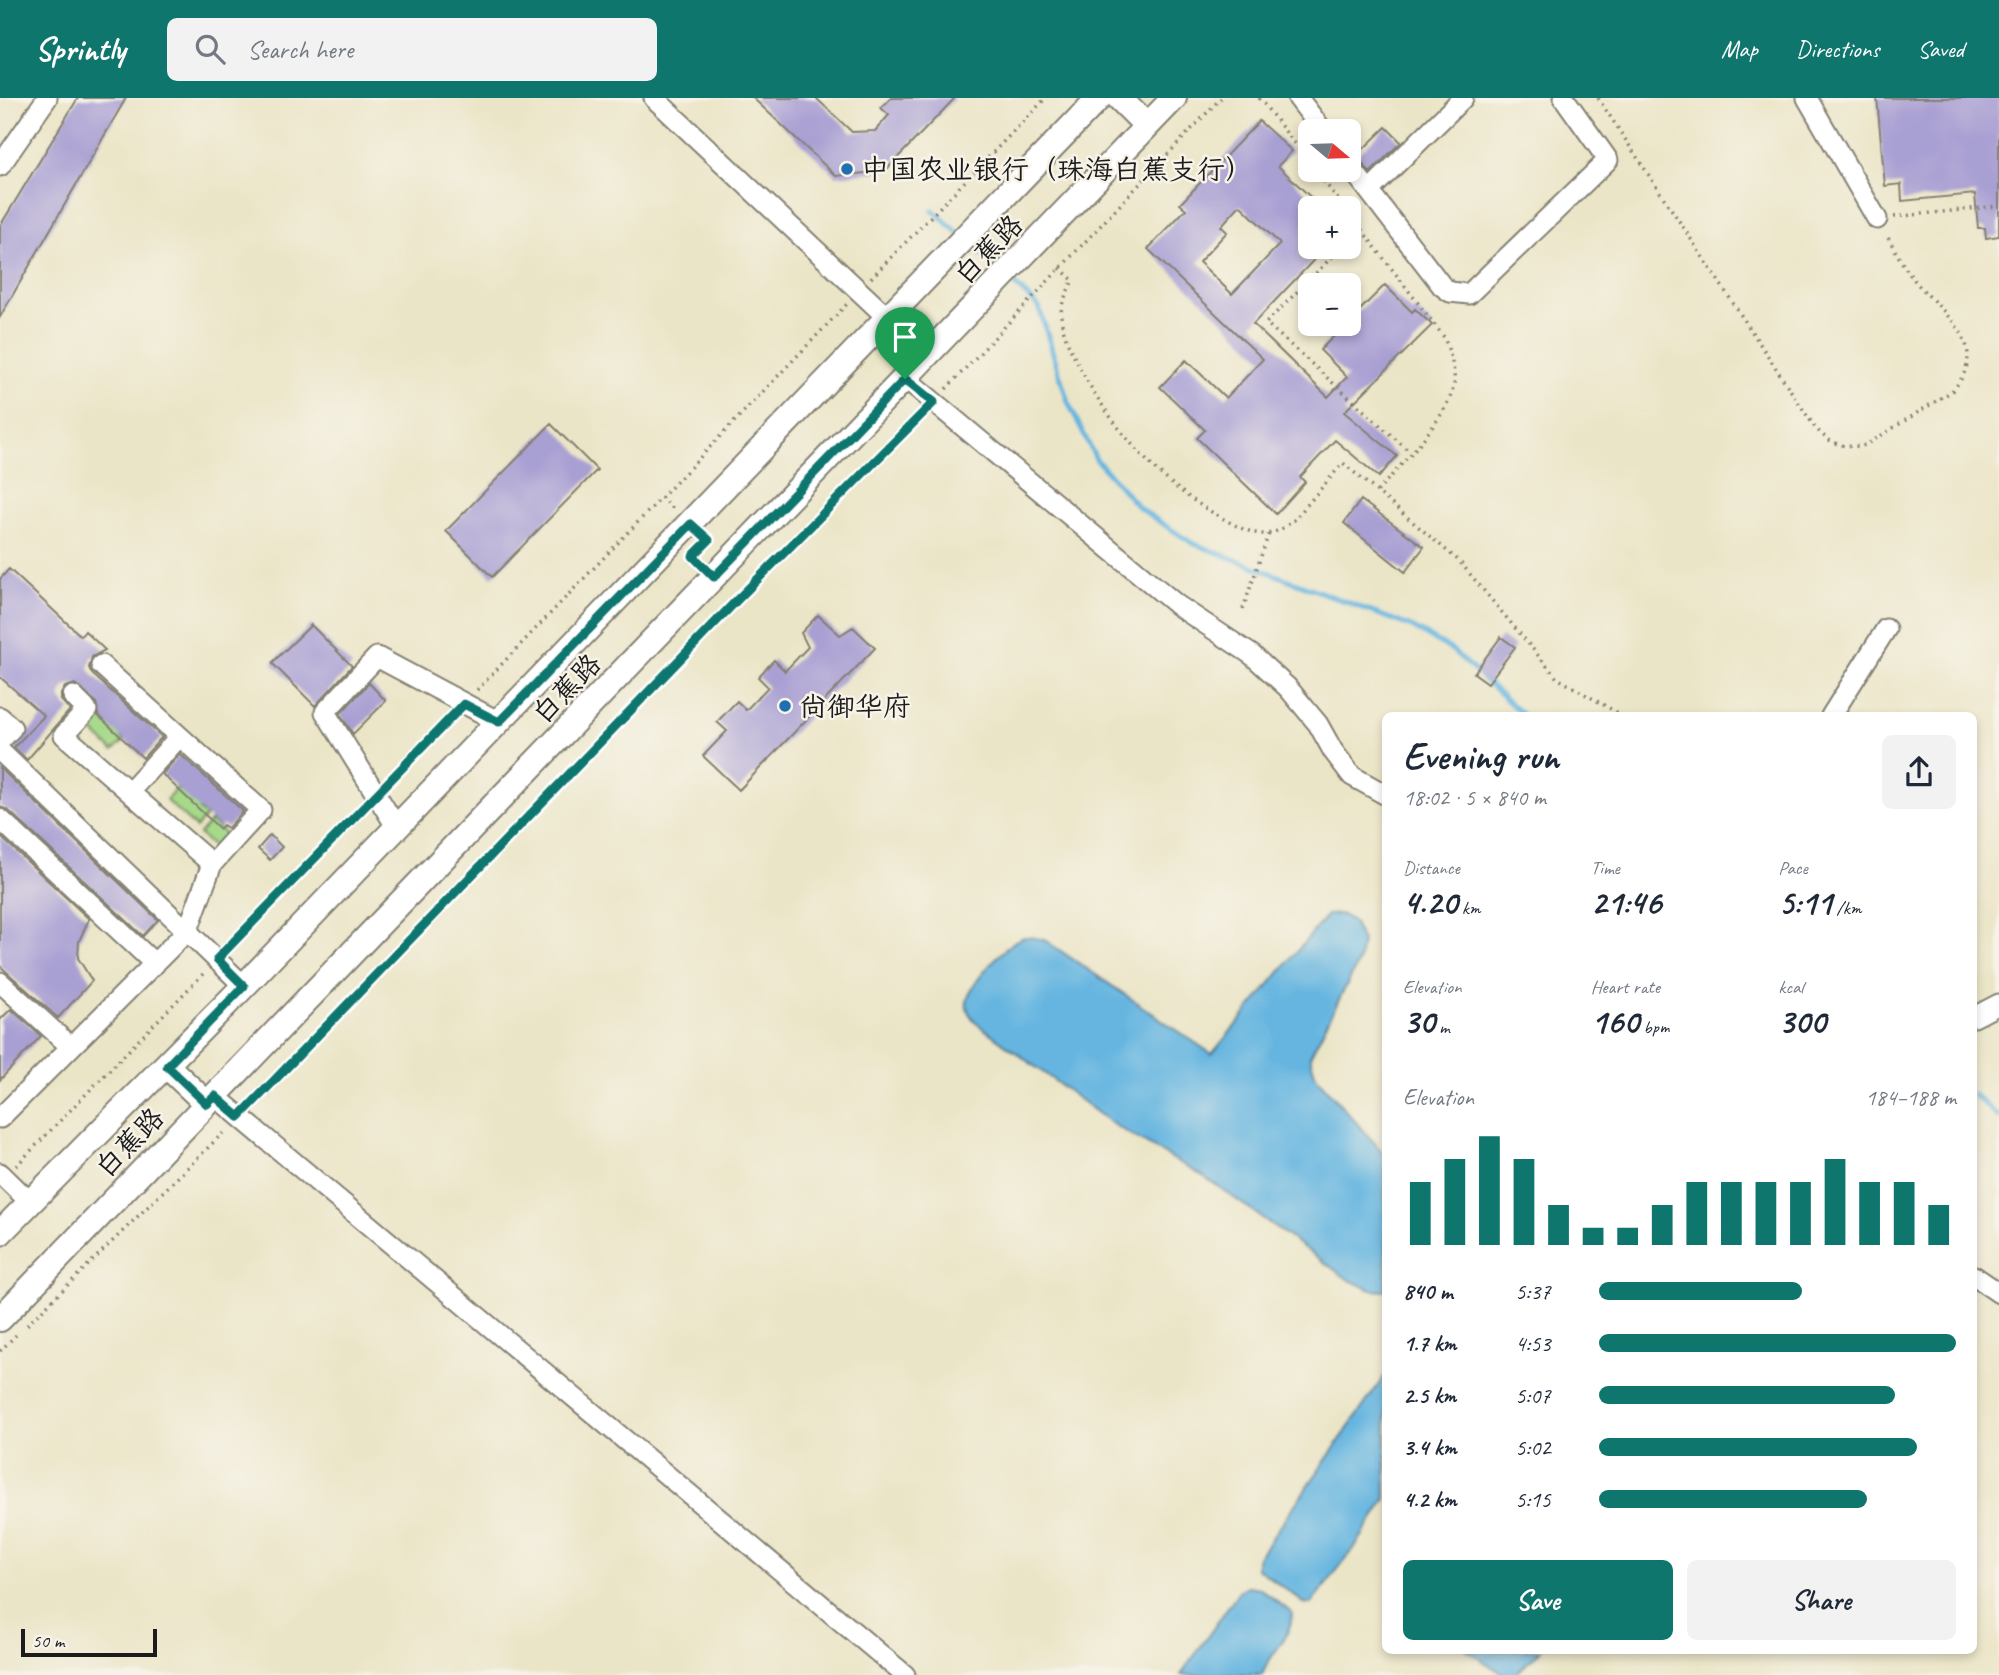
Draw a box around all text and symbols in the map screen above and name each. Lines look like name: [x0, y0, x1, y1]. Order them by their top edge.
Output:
search box: [167, 18, 657, 81]
text: Sprintly: [35, 28, 125, 70]
icon: search: [191, 30, 229, 68]
text: Search here: [247, 33, 353, 66]
text: Map: [1721, 34, 1758, 64]
text: Directions: [1796, 34, 1879, 64]
text: Saved: [1917, 34, 1964, 64]
north arrow: [1298, 119, 1362, 182]
map controls: [1298, 119, 1361, 336]
place label: 中国农业银行（珠海白蕉支行）: [861, 152, 1253, 187]
marker: 中国农业银行（珠海白蕉支行）: [839, 161, 855, 177]
button: +: [1298, 196, 1361, 259]
street label: 白蕉路: [947, 207, 1030, 292]
button: −: [1298, 273, 1361, 336]
pin: [875, 307, 935, 379]
icon: arrive: [886, 318, 924, 356]
street label: 白蕉路: [525, 646, 608, 731]
place label: 尚御华府: [799, 689, 911, 724]
marker: 尚御华府: [777, 698, 793, 714]
text: Evening run: [1403, 733, 1559, 780]
button: share: [1882, 735, 1956, 809]
text: 18:02 · 5 × 840 m: [1403, 783, 1546, 812]
text: Distance: [1403, 856, 1460, 880]
text: Time: [1591, 856, 1620, 880]
text: Pace: [1778, 856, 1808, 880]
text: 4.20: [1403, 880, 1457, 925]
text: 21:46: [1591, 880, 1661, 925]
text: 5:11: [1778, 880, 1832, 925]
text: km: [1457, 896, 1480, 920]
text: /km: [1832, 896, 1861, 920]
text: Elevation: [1403, 975, 1461, 999]
text: Heart rate: [1591, 975, 1660, 999]
text: kcal: [1778, 975, 1803, 999]
text: 30: [1403, 999, 1435, 1044]
text: 160: [1591, 999, 1639, 1044]
text: 300: [1778, 999, 1826, 1044]
text: m: [1435, 1015, 1450, 1039]
text: bpm: [1639, 1015, 1669, 1039]
text: Elevation: [1403, 1083, 1474, 1112]
text: 184–188 m: [1865, 1083, 1956, 1112]
street label: 白蕉路: [88, 1100, 171, 1185]
text: 840 m: [1403, 1277, 1453, 1306]
text: 5:37: [1515, 1277, 1551, 1306]
text: 1.7 km: [1403, 1329, 1456, 1358]
text: 4:53: [1515, 1329, 1551, 1358]
text: 2.5 km: [1403, 1381, 1456, 1410]
text: 5:07: [1515, 1381, 1551, 1410]
text: 3.4 km: [1403, 1433, 1457, 1462]
text: 5:02: [1515, 1433, 1551, 1462]
text: 4.2 km: [1403, 1485, 1457, 1514]
text: 5:15: [1515, 1485, 1551, 1514]
button: Save: [1403, 1560, 1673, 1640]
button: Share: [1687, 1560, 1956, 1640]
scale bar: [21, 1626, 158, 1658]
text: 50 m: [32, 1629, 64, 1653]

